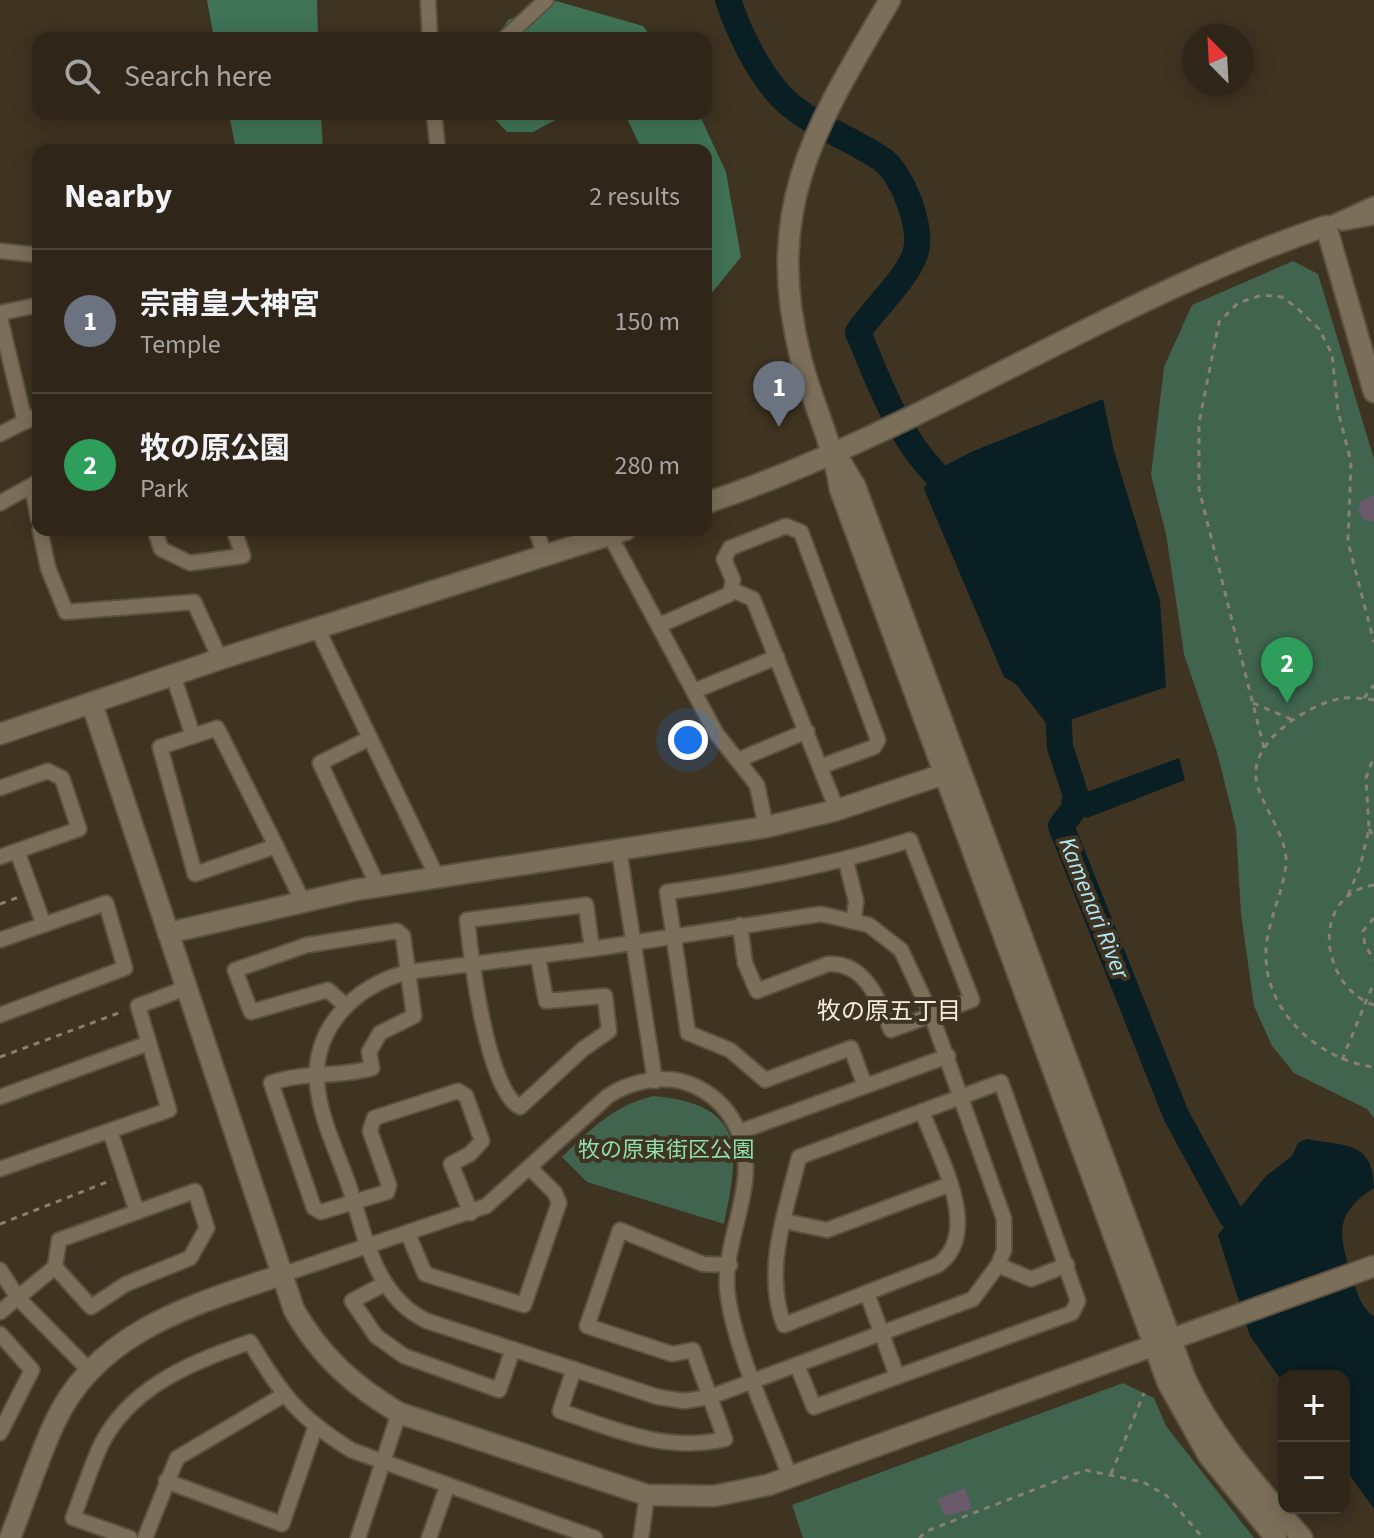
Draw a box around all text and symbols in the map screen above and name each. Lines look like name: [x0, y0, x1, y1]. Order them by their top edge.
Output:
north arrow: [1182, 24, 1254, 96]
search box: [32, 32, 712, 120]
icon: search: [60, 54, 104, 98]
text: Search here: [124, 55, 272, 98]
text: Nearby: [64, 172, 172, 221]
text: 2 results: [589, 178, 680, 215]
text: 宗甫皇大神宮: [140, 283, 320, 326]
text: 1: [83, 303, 97, 340]
text: 150 m: [614, 303, 680, 340]
text: Temple: [140, 326, 221, 363]
pin: 1: [753, 361, 805, 427]
text: 牧の原公園: [140, 427, 290, 470]
text: 2: [83, 447, 97, 484]
text: 280 m: [614, 447, 680, 484]
text: Park: [140, 470, 189, 507]
pin: 2: [1261, 637, 1313, 703]
your location: [668, 720, 708, 760]
water label: Kamenari River: [1050, 832, 1139, 986]
district label: 牧の原五丁目: [817, 994, 961, 1029]
park label: 牧の原東街区公園: [578, 1134, 754, 1166]
map controls: [1278, 1370, 1350, 1514]
button: +: [1278, 1370, 1350, 1442]
button: −: [1278, 1442, 1350, 1514]

